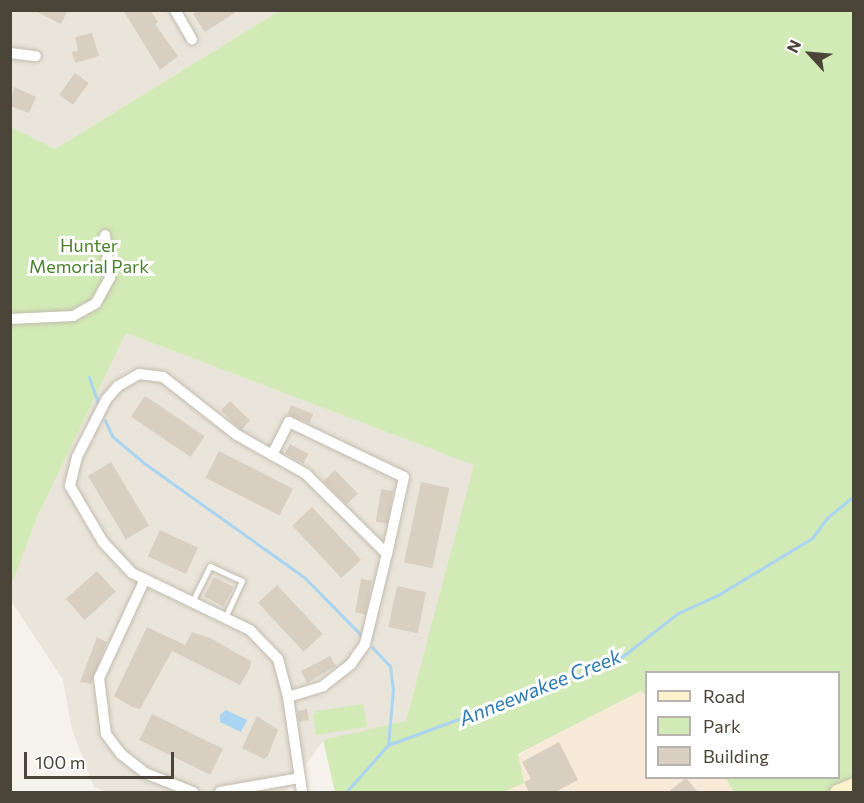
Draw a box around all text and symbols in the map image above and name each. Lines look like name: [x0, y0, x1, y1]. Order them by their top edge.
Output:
north arrow: [780, 24, 840, 84]
text: N: [782, 36, 805, 55]
park label: Hunter Memorial Park: [29, 235, 149, 278]
water label: Anneewakee Creek: [456, 644, 624, 730]
legend: [645, 671, 840, 779]
text: Road: [703, 685, 745, 707]
text: Park: [703, 715, 741, 737]
scale bar: [27, 740, 177, 778]
text: Building: [703, 745, 769, 767]
text: 100 m: [35, 751, 85, 773]

